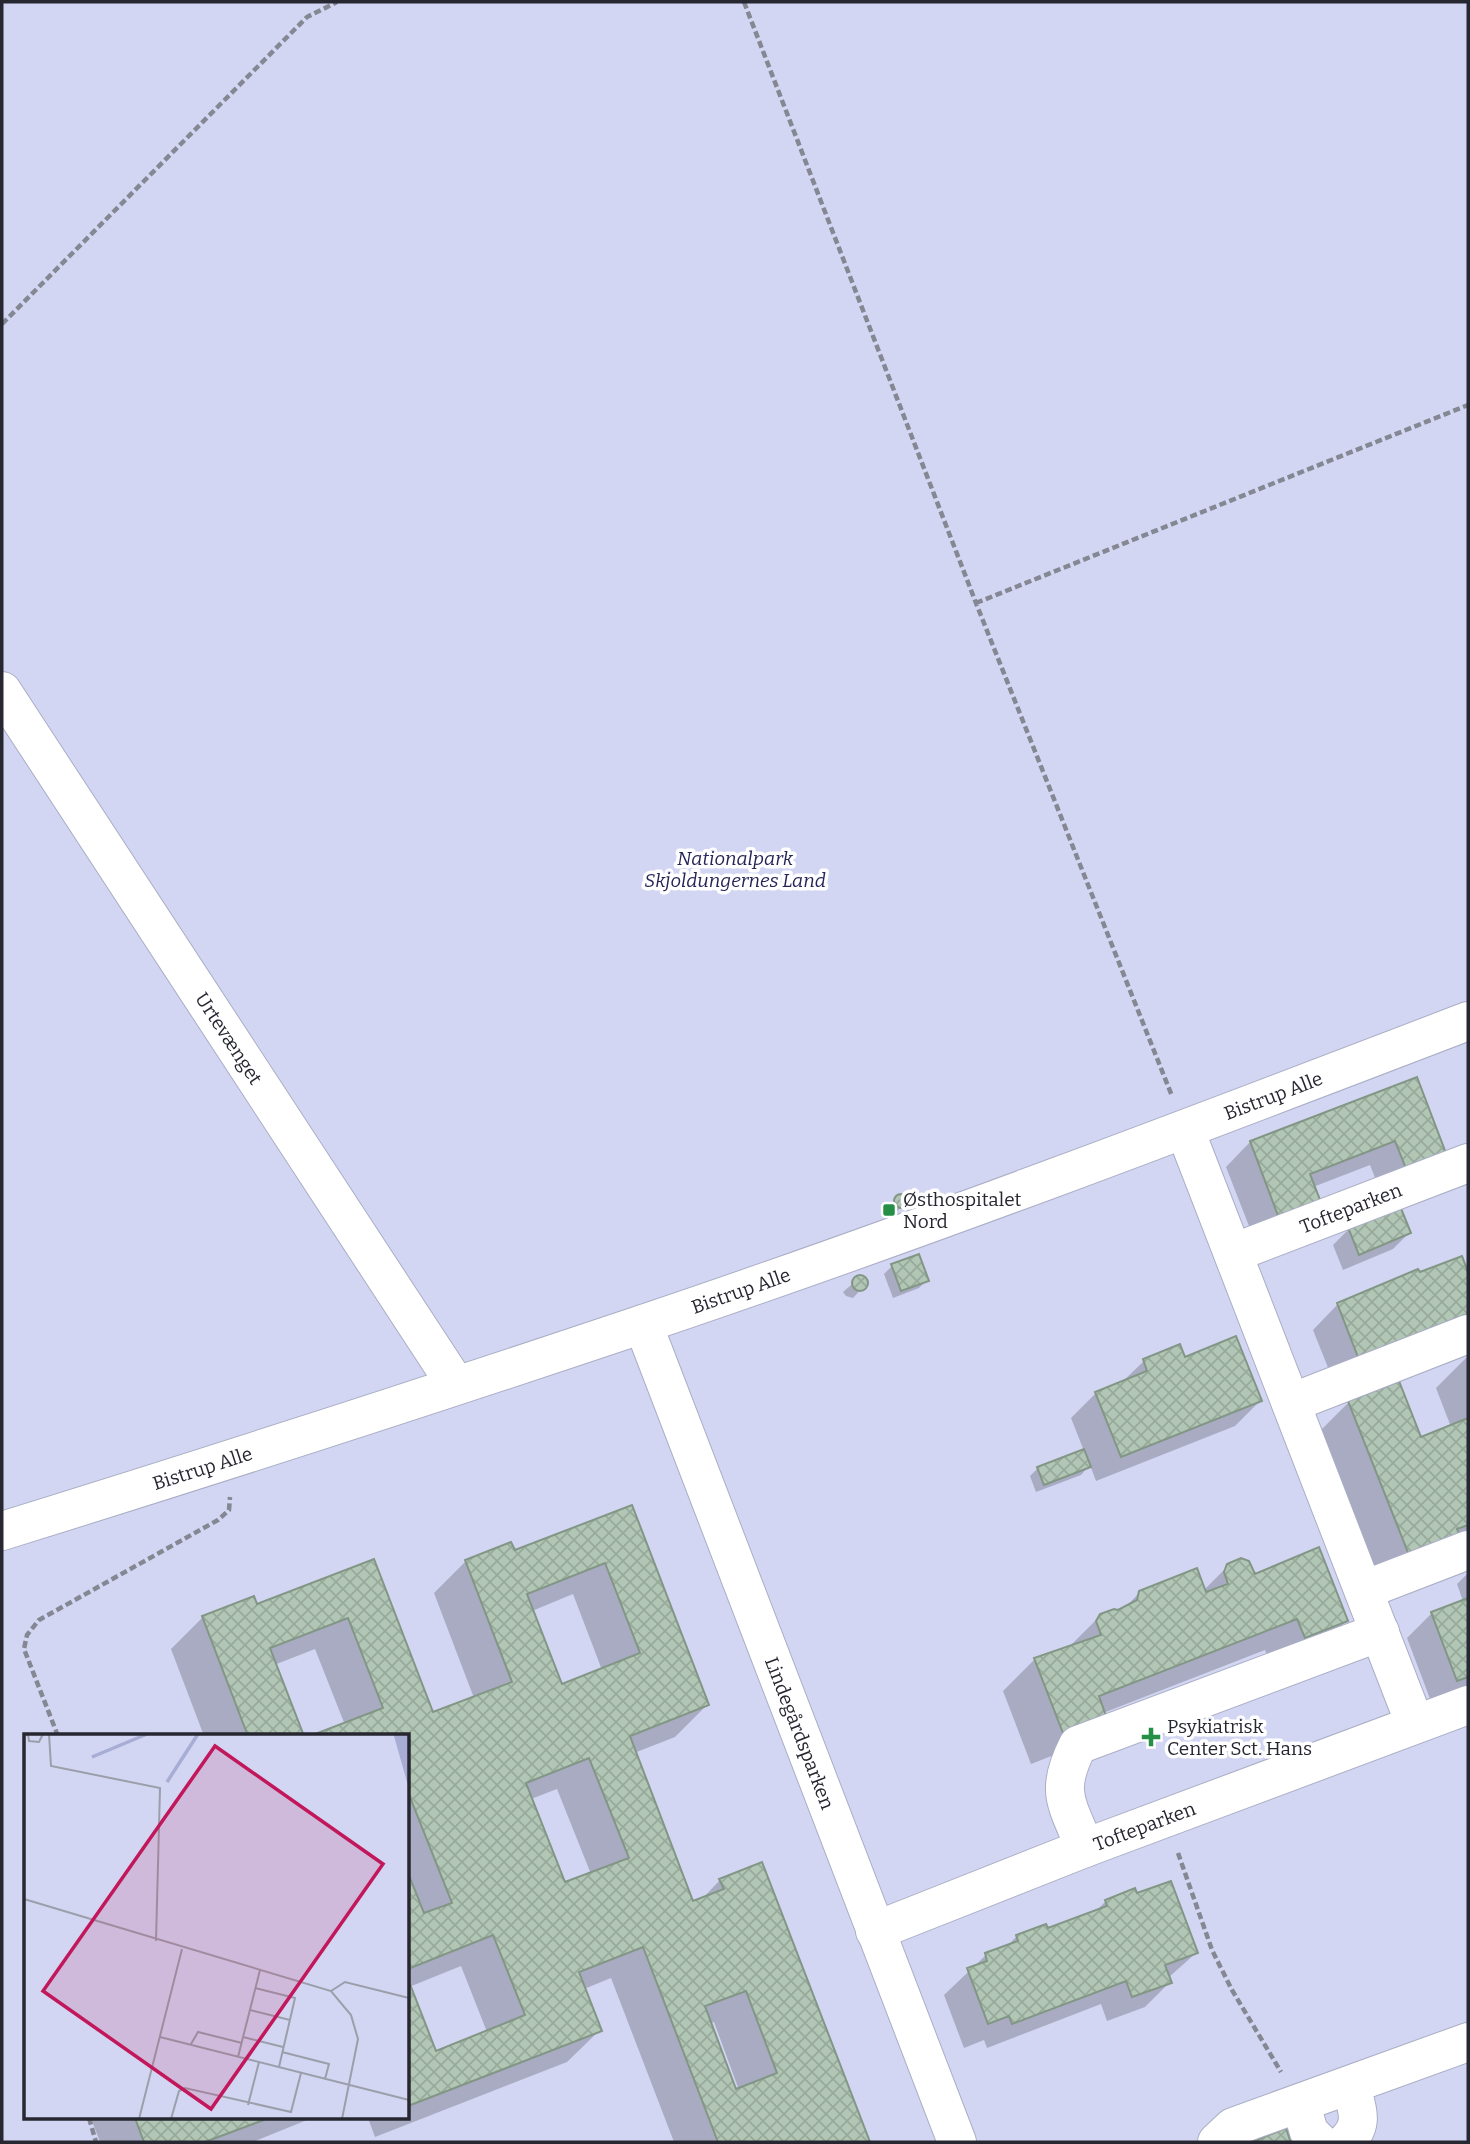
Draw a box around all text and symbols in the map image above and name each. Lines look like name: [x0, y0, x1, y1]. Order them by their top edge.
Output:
park label: Nationalpark Skjoldungernes Land: [644, 847, 826, 892]
street label: Urtevænget: [190, 988, 267, 1089]
street label: Bistrup Alle: [1221, 1067, 1326, 1125]
street label: Tofteparken: [1297, 1178, 1405, 1238]
place label: Østhospitalet Nord: [903, 1188, 1022, 1233]
marker: Østhospitalet Nord: [881, 1202, 897, 1218]
street label: Bistrup Alle: [688, 1263, 794, 1319]
street label: Bistrup Alle: [150, 1442, 255, 1495]
street label: Lindegårdsparken: [760, 1654, 839, 1812]
place label: Psykiatrisk Center Sct. Hans: [1167, 1715, 1312, 1760]
marker: Psykiatrisk Center Sct. Hans: [1141, 1727, 1161, 1747]
inset map: [24, 1734, 410, 2120]
street label: Tofteparken: [1090, 1797, 1199, 1856]

